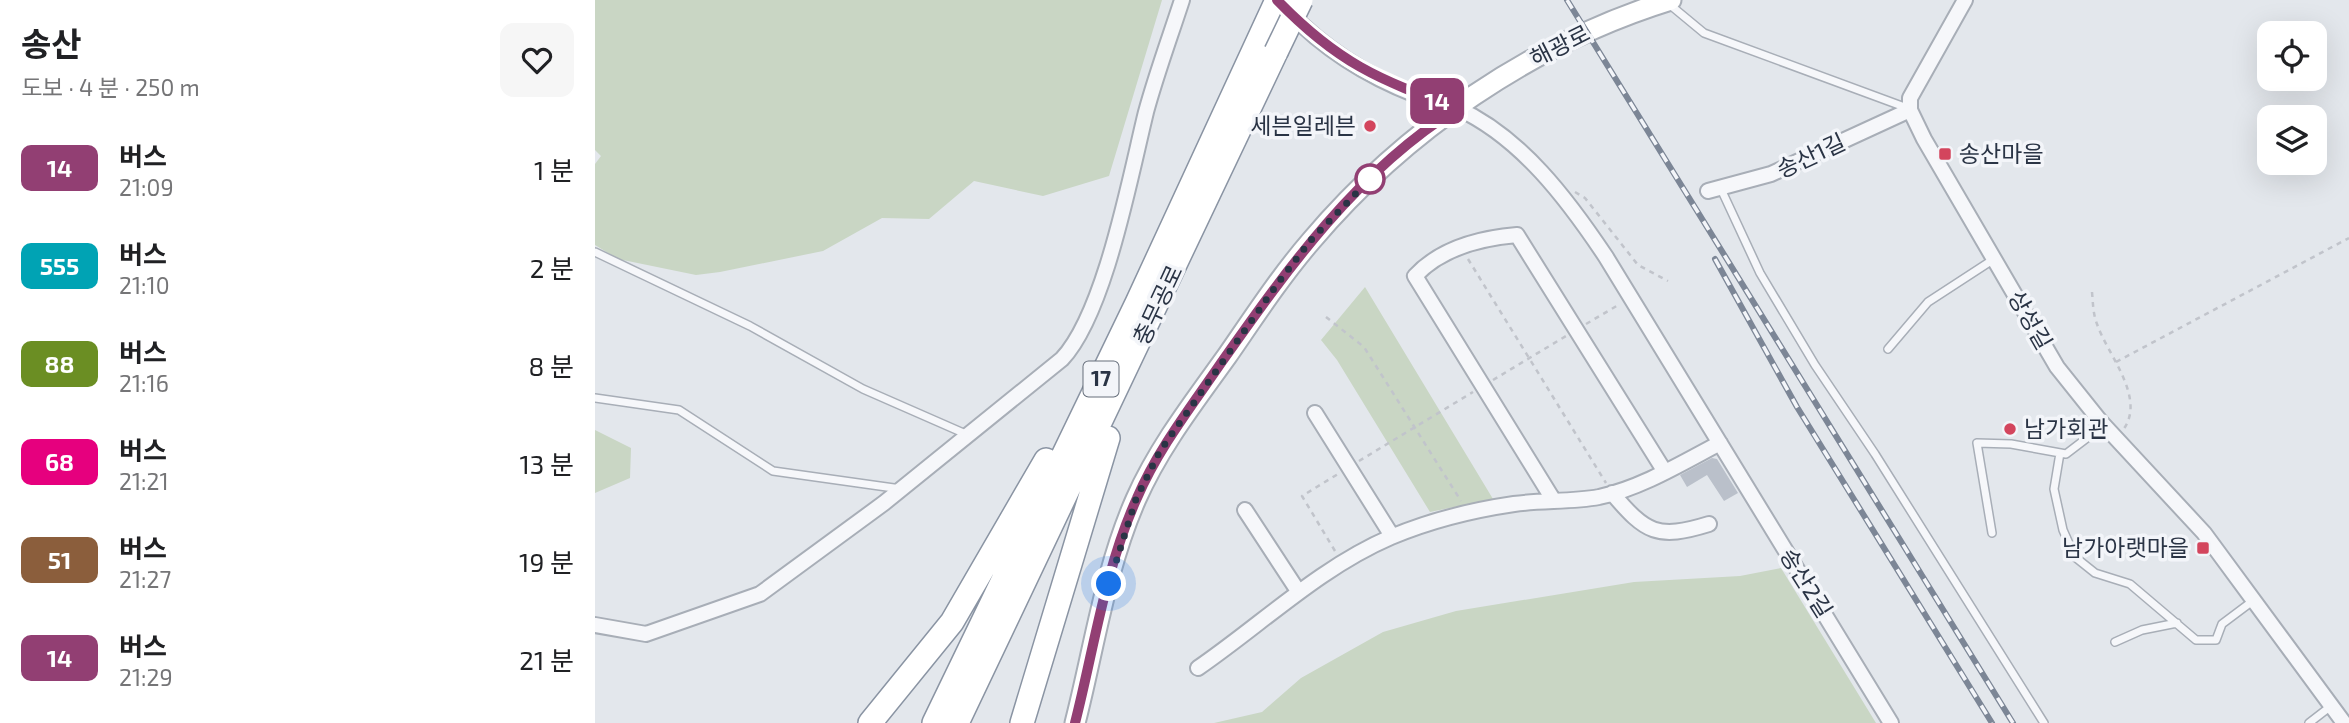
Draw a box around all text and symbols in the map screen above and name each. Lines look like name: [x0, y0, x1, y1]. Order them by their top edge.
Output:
street label: 해광로: [1525, 18, 1594, 72]
map controls: [2257, 21, 2327, 175]
button: locate: [2257, 21, 2327, 91]
text: 송산: [21, 23, 82, 63]
button: heart: [500, 23, 574, 97]
text: 도보 · 4 분 · 250 m: [21, 73, 200, 101]
line badge: 14: [1405, 78, 1469, 124]
text: 14: [1424, 86, 1450, 115]
button: layers: [2257, 105, 2327, 175]
place label: 세븐일레븐: [1250, 111, 1356, 139]
marker: 세븐일레븐: [1362, 118, 1378, 134]
street label: 송산1길: [1772, 127, 1849, 183]
place label: 송산마을: [1959, 139, 2044, 167]
text: 버스: [119, 140, 167, 171]
marker: 송산마을: [1937, 146, 1953, 162]
text: 14: [47, 153, 72, 182]
text: 1 분: [534, 154, 574, 185]
unlabelled marker: [1355, 164, 1385, 194]
text: 21:09: [119, 173, 174, 201]
text: 버스: [119, 238, 167, 269]
text: 555: [40, 251, 79, 280]
text: 2 분: [530, 252, 574, 283]
street label: 충무공로: [1127, 260, 1188, 349]
text: 21:10: [119, 271, 170, 299]
street label: 상성길: [2003, 285, 2059, 354]
text: 버스: [119, 336, 167, 367]
text: 88: [45, 349, 74, 378]
text: 8 분: [528, 350, 574, 381]
road number: 17: [1084, 362, 1119, 396]
text: 21:16: [119, 369, 169, 397]
place label: 남가회관: [2024, 414, 2109, 442]
marker: 남가회관: [2002, 421, 2018, 437]
text: 버스: [119, 434, 167, 465]
text: 68: [45, 447, 74, 476]
text: 13 분: [519, 448, 574, 479]
text: 21:21: [119, 467, 169, 495]
text: 버스: [119, 532, 167, 563]
place label: 남가아랫마을: [2062, 533, 2189, 561]
marker: 남가아랫마을: [2195, 540, 2211, 556]
street label: 송산2길: [1775, 543, 1839, 622]
text: 51: [48, 545, 71, 574]
text: 19 분: [519, 546, 574, 577]
text: 21:27: [119, 565, 171, 593]
your location: [1091, 566, 1126, 601]
text: 버스: [119, 630, 167, 661]
text: 14: [47, 643, 72, 672]
text: 21 분: [519, 644, 574, 675]
text: 21:29: [119, 663, 173, 691]

